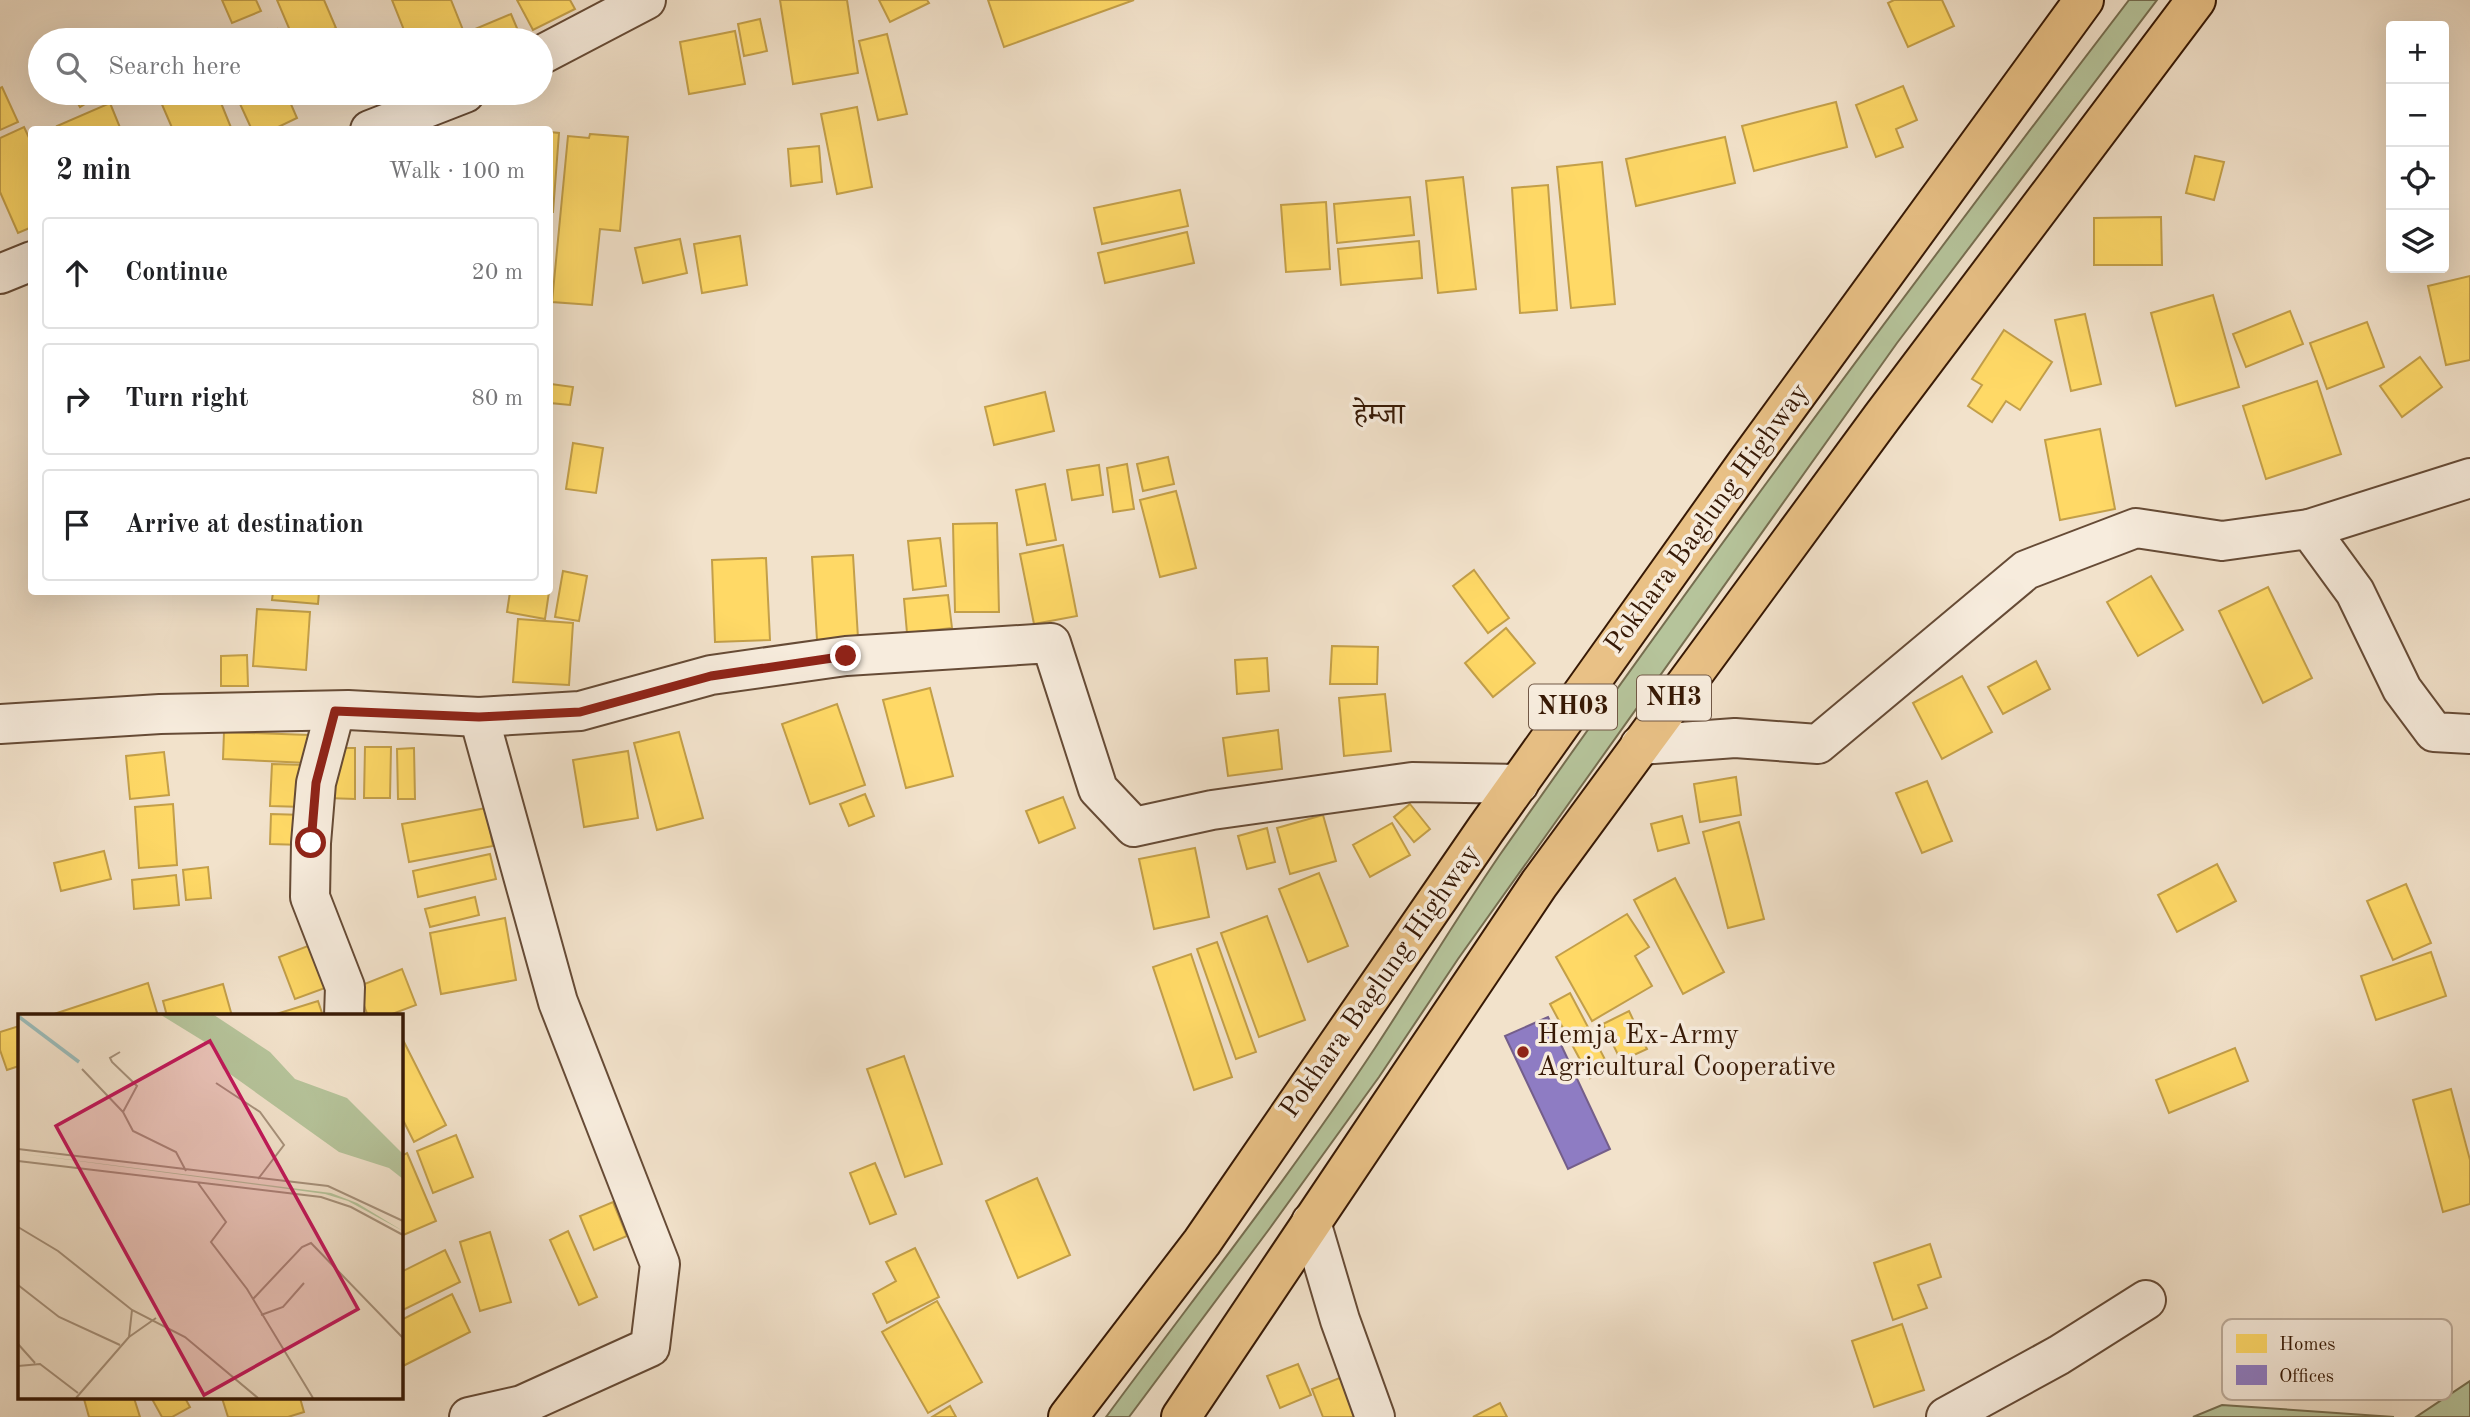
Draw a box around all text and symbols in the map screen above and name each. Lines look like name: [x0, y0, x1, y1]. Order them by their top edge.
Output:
map controls: [2386, 21, 2449, 273]
button: +: [2386, 21, 2449, 84]
search box: [28, 28, 553, 105]
icon: search: [52, 48, 90, 86]
text: Search here: [108, 54, 241, 80]
button: −: [2386, 84, 2449, 147]
button: locate: [2386, 147, 2449, 210]
text: 2 min: [56, 156, 131, 186]
text: Walk · 100 m: [389, 160, 525, 183]
button: layers: [2386, 210, 2449, 273]
icon: ahead: [58, 254, 96, 292]
text: Continue: [125, 260, 228, 286]
text: 20 m: [472, 261, 523, 284]
street label: Pokhara Baglung Highway: [1601, 379, 1815, 659]
icon: right: [58, 380, 96, 418]
text: Turn right: [125, 386, 248, 412]
text: 80 m: [472, 387, 523, 410]
district label: हेम्जा: [1351, 397, 1406, 431]
icon: arrive: [58, 506, 96, 544]
text: Arrive at destination: [125, 512, 364, 538]
route end: [830, 640, 861, 671]
road number: NH3: [1637, 676, 1711, 720]
road number: NH03: [1529, 684, 1617, 730]
route start: [295, 827, 326, 858]
street label: Pokhara Baglung Highway: [1276, 840, 1486, 1124]
inset map: [18, 1014, 402, 1400]
place label: Hemja Ex-Army Agricultural Cooperative: [1537, 1022, 1836, 1082]
marker: Hemja Ex-Army Agricultural Cooperative: [1515, 1044, 1531, 1060]
legend: [2222, 1319, 2452, 1400]
text: Homes: [2279, 1336, 2335, 1355]
text: Offices: [2279, 1368, 2334, 1387]

